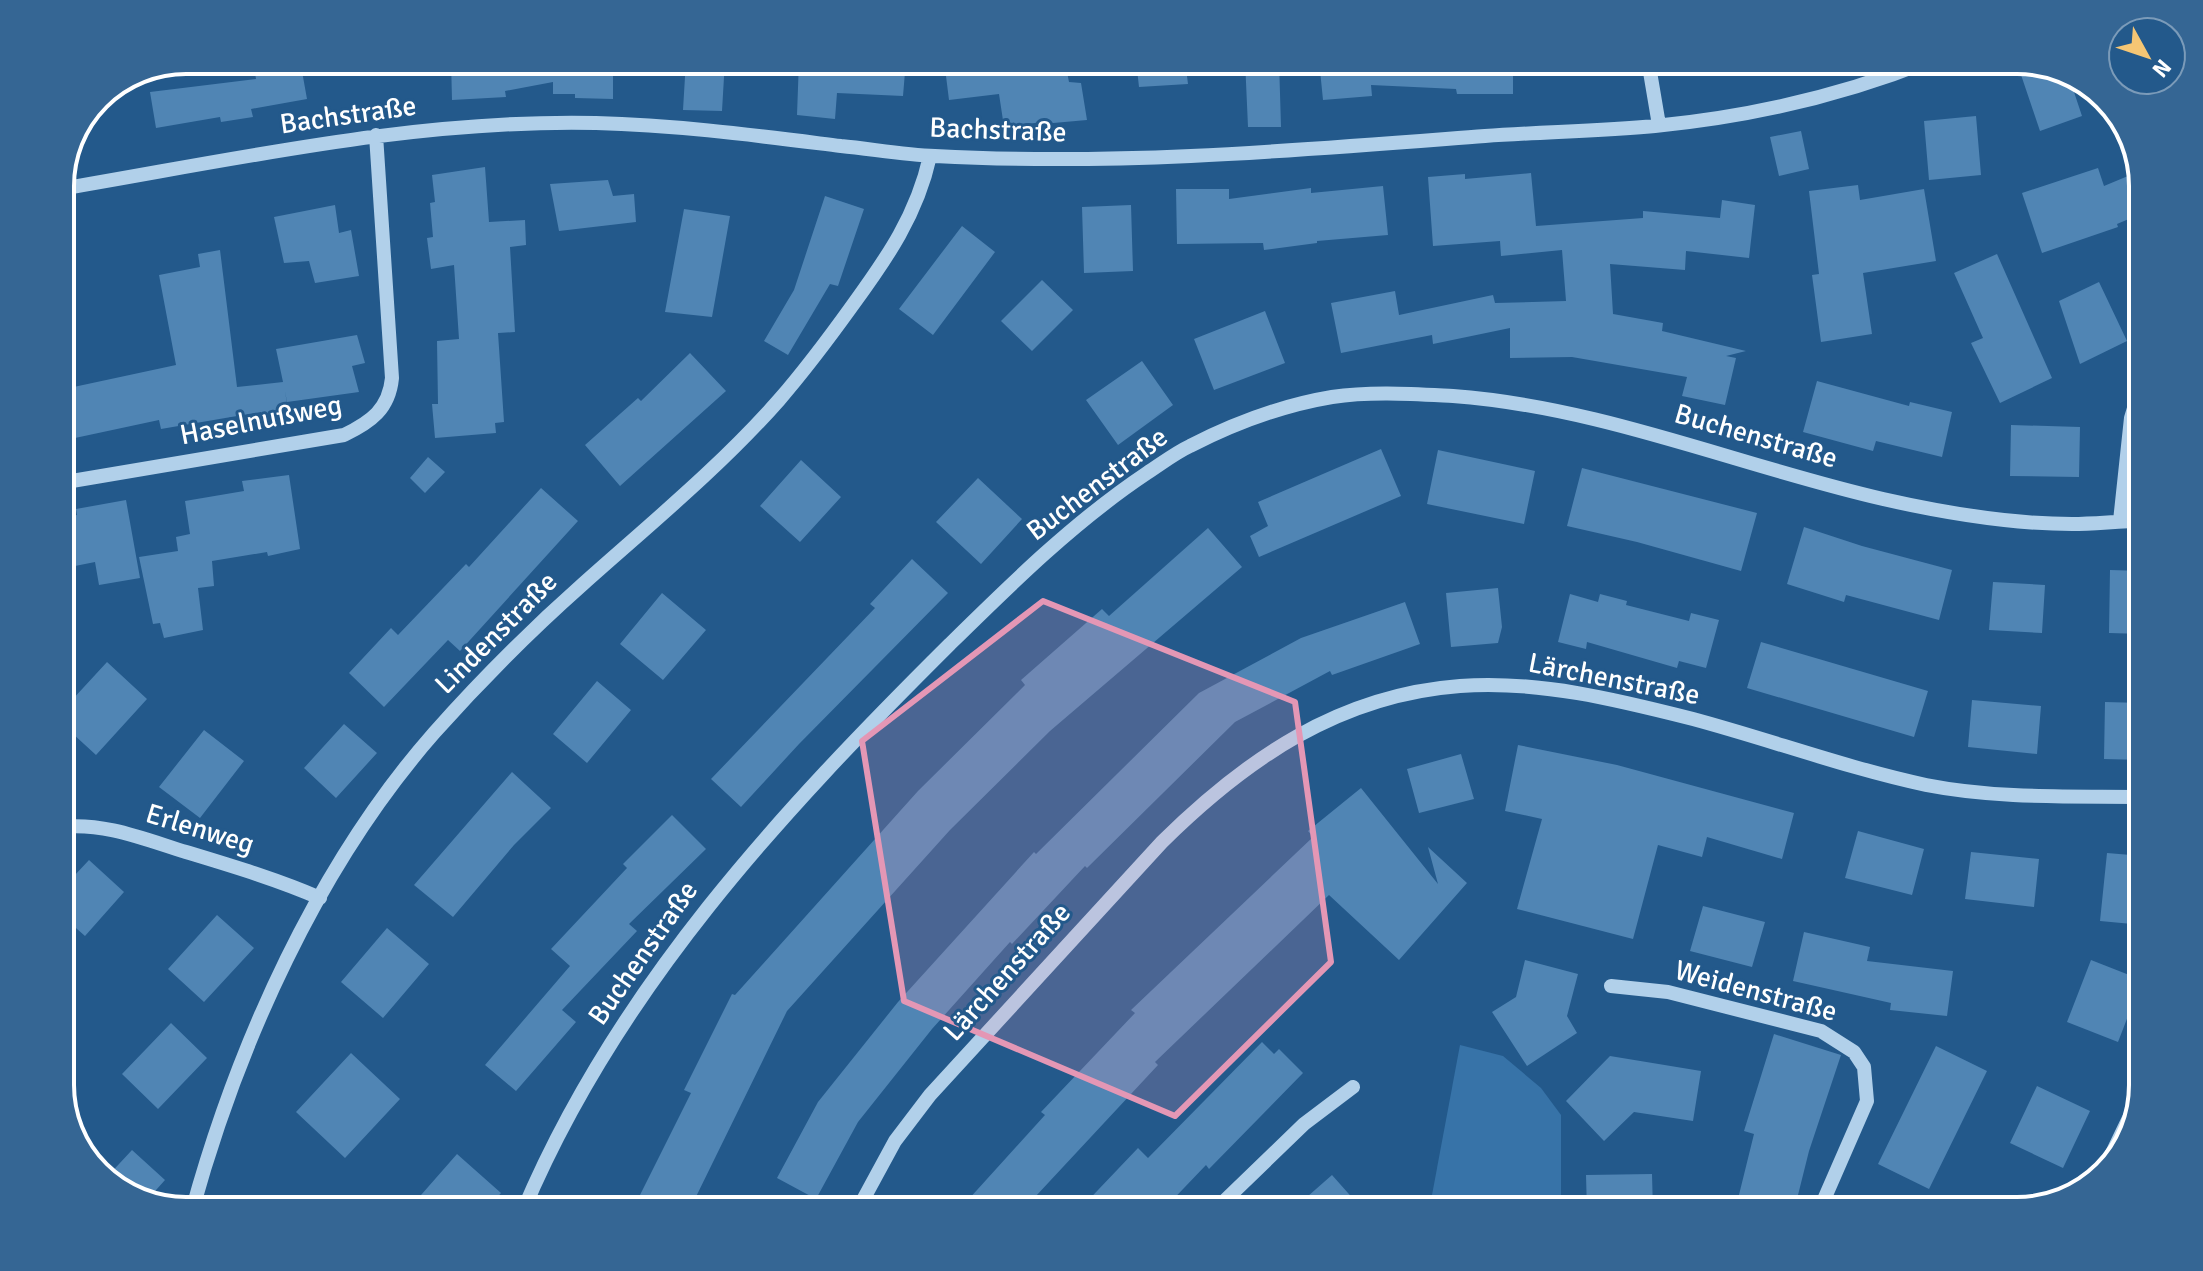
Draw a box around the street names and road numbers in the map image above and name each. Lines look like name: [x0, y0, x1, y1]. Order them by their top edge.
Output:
street label: Bachstraße: [278, 89, 418, 141]
street label: Bachstraße: [929, 111, 1067, 149]
street label: Haselnußweg: [177, 388, 345, 452]
street label: Buchenstraße: [1671, 397, 1841, 475]
street label: Buchenstraße: [1020, 420, 1174, 548]
street label: Lindenstraße: [428, 565, 564, 701]
street label: Lärchenstraße: [1525, 646, 1703, 712]
street label: Erlenweg: [142, 796, 258, 862]
street label: Buchenstraße: [581, 875, 705, 1031]
street label: Lärchenstraße: [936, 896, 1078, 1048]
street label: Weidenstraße: [1671, 953, 1841, 1029]

